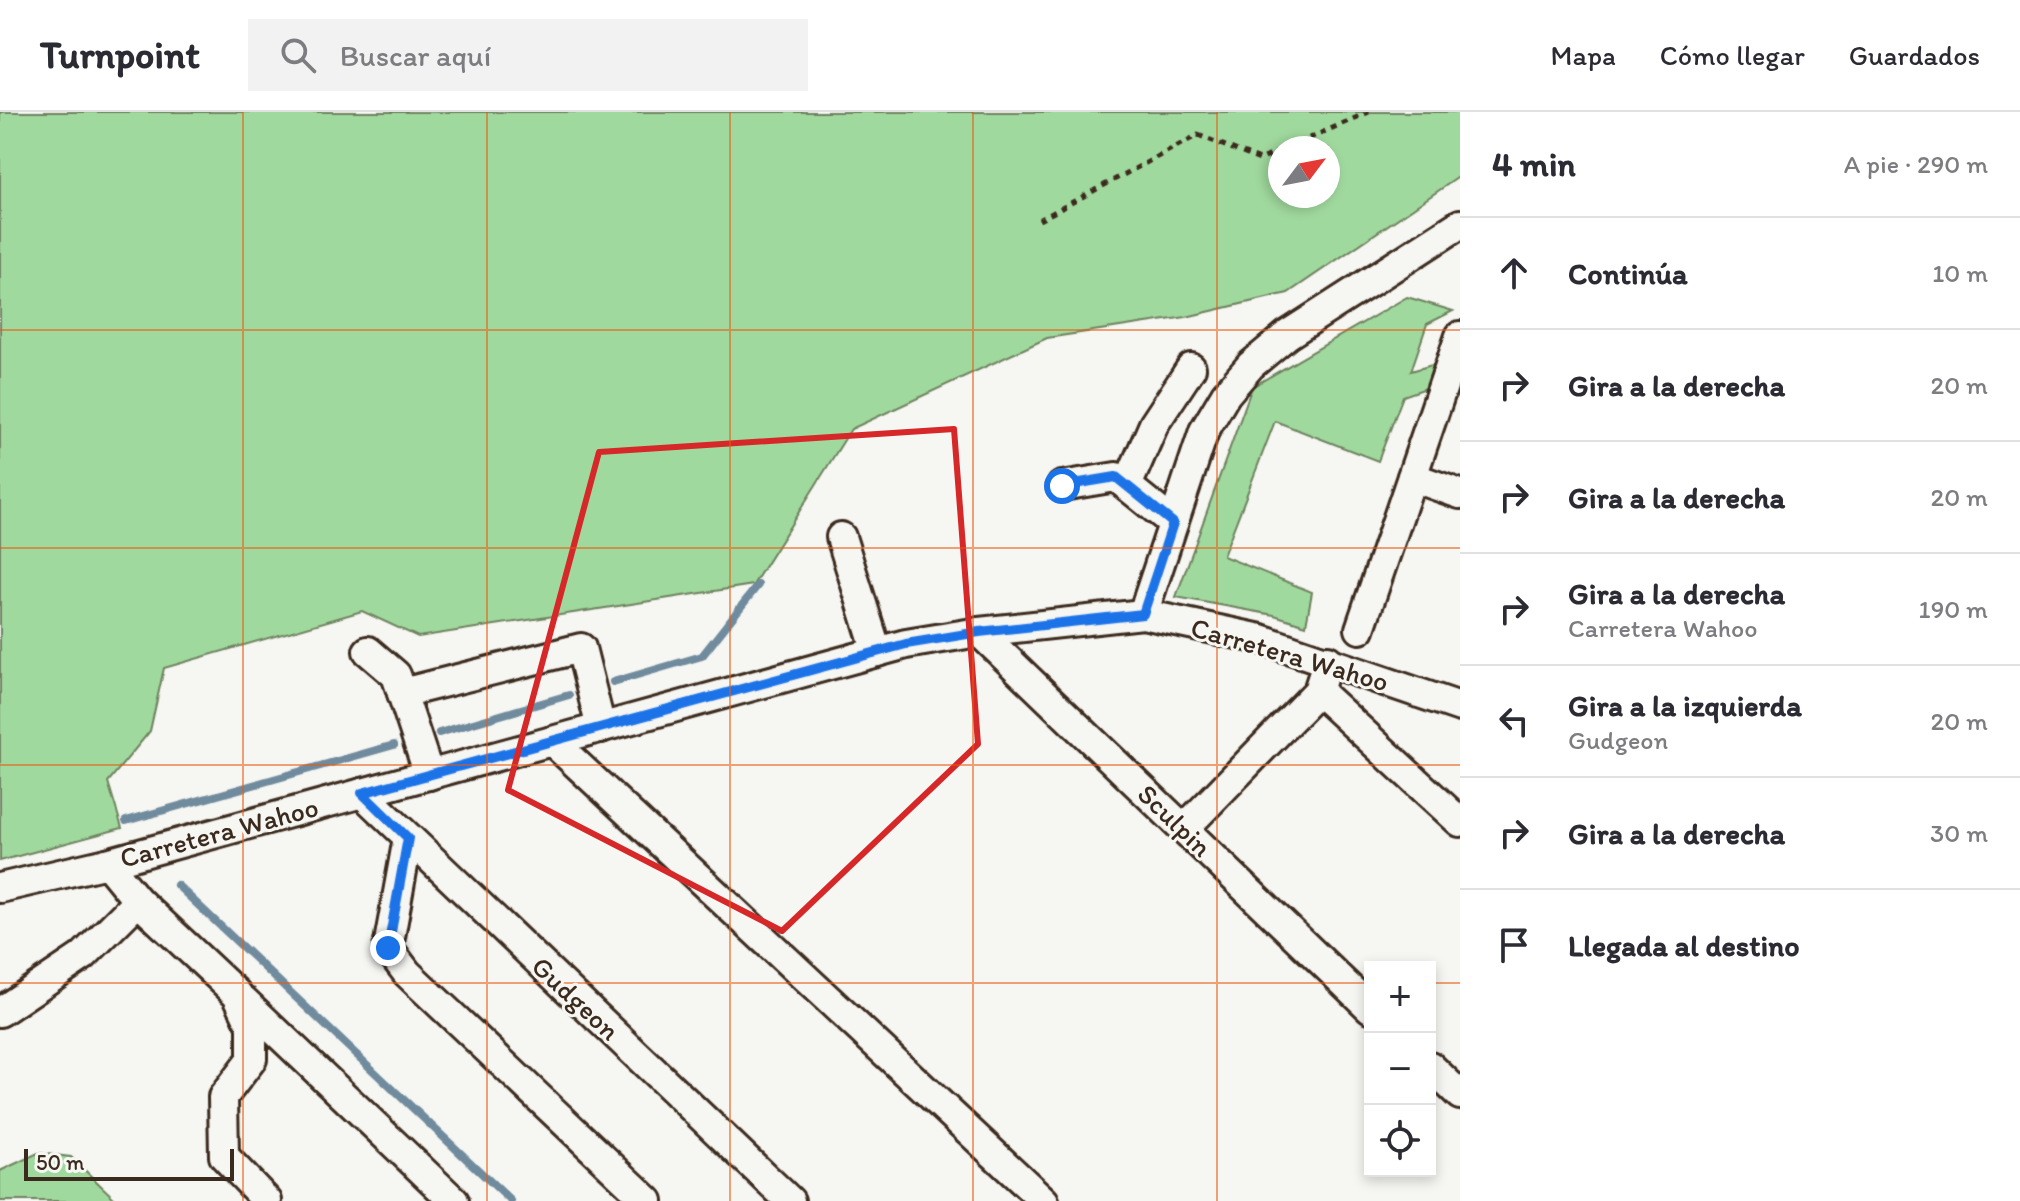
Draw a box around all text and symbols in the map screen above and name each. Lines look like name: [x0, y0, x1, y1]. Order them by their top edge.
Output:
search box: [248, 19, 808, 91]
text: Turnpoint: [40, 32, 200, 78]
icon: search: [276, 33, 320, 77]
text: Buscar aquí: [340, 37, 491, 74]
text: Mapa: [1551, 38, 1616, 72]
text: Cómo llegar: [1660, 38, 1805, 72]
text: Guardados: [1849, 38, 1980, 72]
north arrow: [1268, 136, 1340, 208]
text: 4 min: [1492, 144, 1576, 185]
text: A pie · 290 m: [1844, 148, 1988, 180]
icon: ahead: [1492, 251, 1536, 295]
text: Continúa: [1568, 255, 1688, 292]
text: 10 m: [1932, 257, 1988, 289]
icon: right: [1492, 363, 1536, 407]
text: Gira a la derecha: [1568, 367, 1785, 404]
text: 20 m: [1931, 369, 1988, 401]
route start: [1044, 468, 1080, 504]
icon: right: [1492, 475, 1536, 519]
text: Gira a la derecha: [1568, 479, 1785, 516]
text: 20 m: [1931, 481, 1988, 513]
text: Gira a la derecha: [1568, 575, 1785, 612]
icon: right: [1492, 587, 1536, 631]
text: 190 m: [1919, 593, 1988, 625]
street label: Carretera Wahoo: [1187, 610, 1393, 698]
text: Carretera Wahoo: [1568, 612, 1758, 644]
text: Gira a la izquierda: [1568, 687, 1802, 724]
icon: left: [1492, 699, 1536, 743]
text: 20 m: [1931, 705, 1988, 737]
text: Gudgeon: [1568, 724, 1668, 756]
street label: Sculpin: [1131, 776, 1219, 864]
street label: Carretera Wahoo: [116, 789, 322, 875]
icon: right: [1492, 811, 1536, 855]
text: Gira a la derecha: [1568, 815, 1785, 852]
text: 30 m: [1930, 817, 1988, 849]
icon: arrive: [1492, 923, 1536, 967]
text: Llegada al destino: [1568, 927, 1800, 964]
route end: [370, 930, 406, 966]
street label: Gudgeon: [525, 949, 627, 1047]
map controls: [1364, 961, 1436, 1177]
button: +: [1364, 961, 1436, 1033]
button: −: [1364, 1033, 1436, 1105]
button: locate: [1364, 1105, 1436, 1177]
scale bar: [24, 1145, 234, 1181]
text: 50 m: [36, 1149, 85, 1176]

